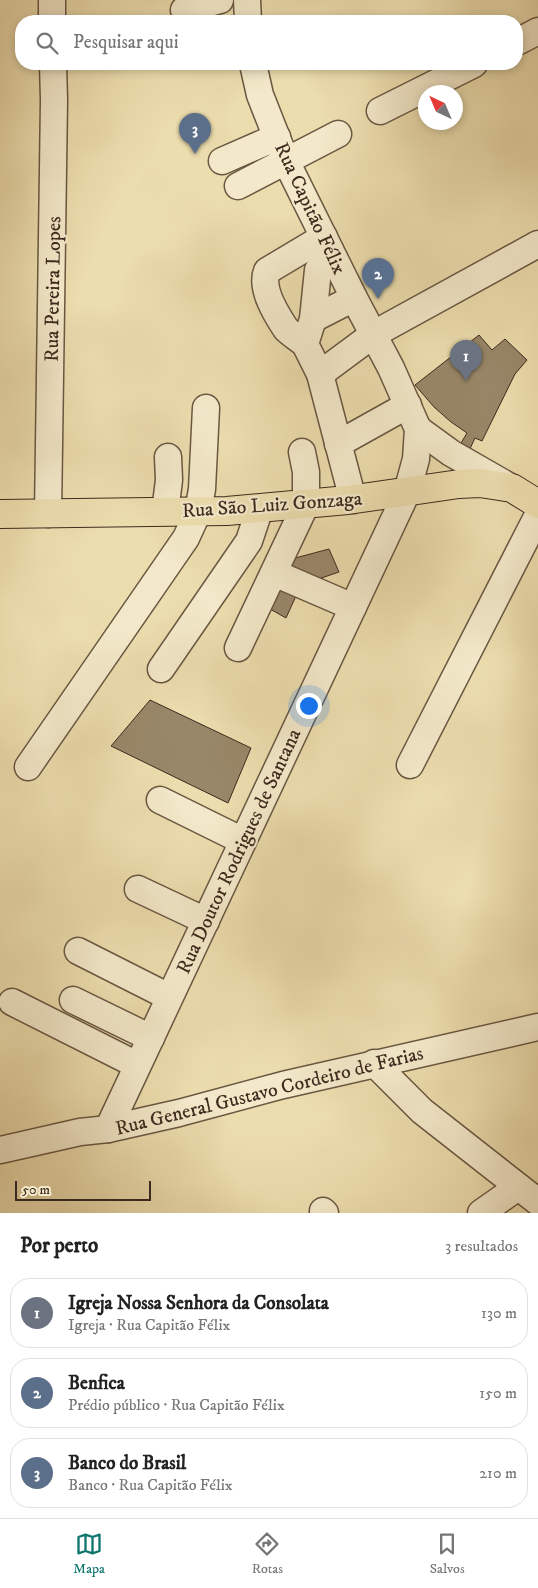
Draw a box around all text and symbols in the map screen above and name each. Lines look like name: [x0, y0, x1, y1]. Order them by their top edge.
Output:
search box: [15, 15, 523, 70]
icon: search: [33, 29, 61, 57]
text: Pesquisar aqui: [73, 31, 179, 54]
north arrow: [418, 85, 463, 130]
pin: 3: [179, 113, 211, 154]
street label: Rua Capitão Félix: [268, 139, 351, 279]
street label: Rua Pereira Lopes: [40, 216, 67, 362]
pin: 2: [362, 258, 394, 299]
pin: 1: [450, 340, 482, 381]
street label: Rua São Luiz Gonzaga: [181, 487, 363, 524]
your location: [296, 693, 322, 719]
street label: Rua Doutor Rodrigues de Santana: [171, 725, 307, 978]
street label: Rua General Gustavo Cordeiro de Farias: [113, 1041, 426, 1142]
scale bar: [15, 1178, 151, 1201]
text: 50 m: [22, 1181, 50, 1199]
text: Por perto: [20, 1233, 98, 1259]
text: 3 resultados: [445, 1236, 518, 1256]
text: Igreja Nossa Senhora da Consolata: [68, 1292, 329, 1315]
text: 1: [34, 1303, 40, 1323]
text: 130 m: [481, 1303, 517, 1323]
text: Igreja · Rua Capitão Félix: [68, 1315, 230, 1335]
text: Benfica: [68, 1372, 125, 1395]
text: 2: [33, 1383, 41, 1403]
text: 150 m: [479, 1383, 517, 1403]
text: Prédio público · Rua Capitão Félix: [68, 1395, 285, 1415]
text: Banco do Brasil: [68, 1452, 186, 1475]
text: 3: [34, 1463, 40, 1483]
text: 210 m: [479, 1463, 517, 1483]
text: Banco · Rua Capitão Félix: [68, 1475, 233, 1495]
tab: Mapa: [73, 1530, 105, 1578]
tab: Rotas: [252, 1530, 283, 1578]
tab: Salvos: [430, 1530, 465, 1578]

